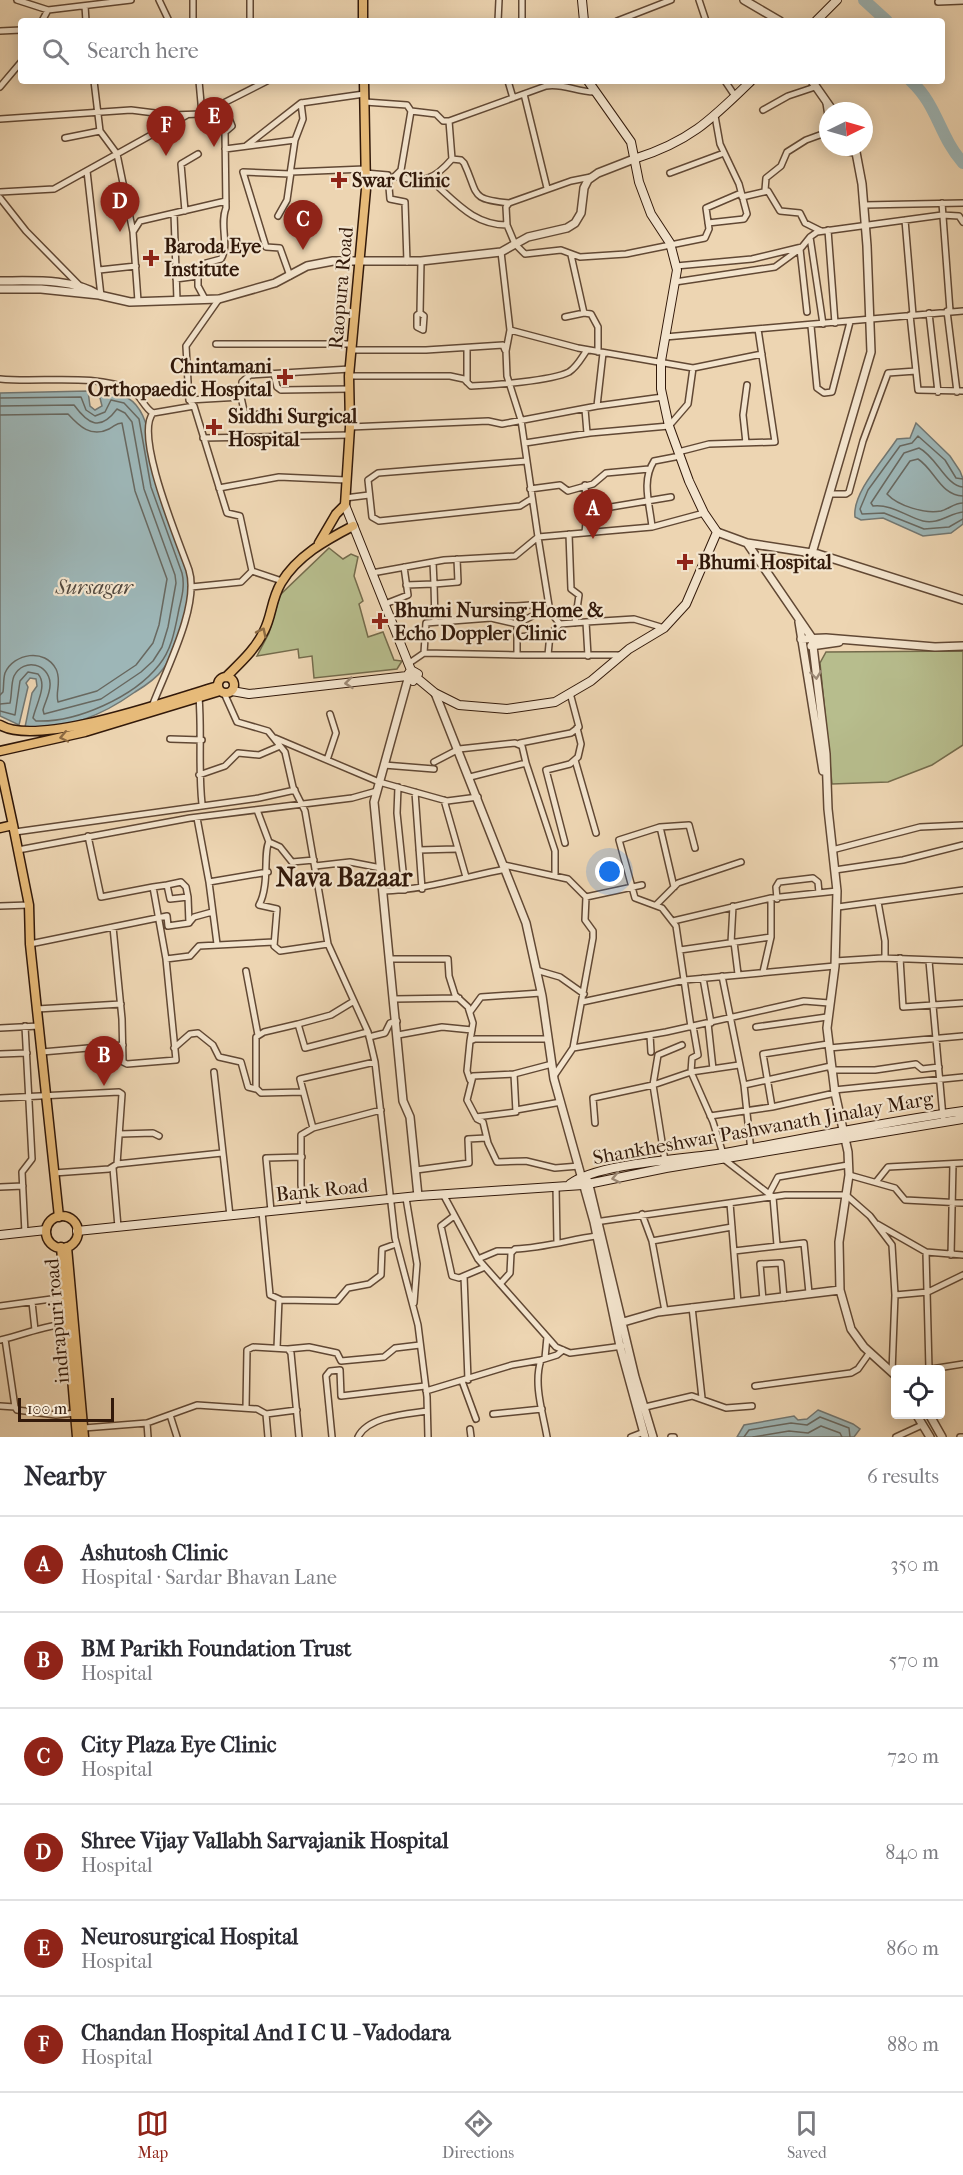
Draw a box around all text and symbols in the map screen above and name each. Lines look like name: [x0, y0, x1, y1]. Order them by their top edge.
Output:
search box: [18, 18, 945, 84]
icon: search: [39, 35, 72, 68]
text: Search here: [87, 38, 199, 64]
pin: E: [194, 98, 234, 147]
north arrow: [819, 102, 873, 156]
pin: F: [146, 106, 186, 156]
place label: Swar Clinic: [352, 169, 450, 192]
marker: Swar Clinic: [330, 171, 348, 189]
pin: D: [100, 182, 140, 232]
pin: C: [284, 200, 322, 250]
street label: Raopura Road: [324, 225, 358, 350]
place label: Baroda Eye Institute: [164, 235, 261, 281]
marker: Baroda Eye Institute: [142, 249, 160, 267]
place label: Chintamani Orthopaedic Hospital: [88, 355, 273, 401]
marker: Chintamani Orthopaedic Hospital: [276, 368, 294, 386]
place label: Siddhi Surgical Hospital: [228, 405, 358, 451]
marker: Siddhi Surgical Hospital: [205, 418, 223, 436]
pin: A: [574, 490, 612, 539]
place label: Bhumi Hospital: [698, 551, 832, 574]
marker: Bhumi Hospital: [676, 553, 694, 571]
water label: Sursagar: [54, 575, 134, 599]
place label: Bhumi Nursing Home & Echo Doppler Clinic: [394, 599, 604, 645]
marker: Bhumi Nursing Home & Echo Doppler Clinic: [371, 612, 389, 630]
one-way arrow: [254, 628, 266, 639]
one-way arrow: [810, 670, 822, 679]
one-way arrow: [345, 676, 354, 689]
one-way arrow: [59, 730, 69, 743]
your location: [595, 857, 624, 886]
district label: Nava Bazaar: [276, 862, 413, 893]
pin: B: [84, 1036, 124, 1086]
street label: Shankheshwar Pashwanath Jinalay Marg: [591, 1087, 935, 1169]
one-way arrow: [611, 1171, 621, 1184]
street label: Bank Road: [275, 1174, 371, 1206]
street label: indrapuri road: [40, 1256, 74, 1385]
map controls: [891, 1365, 945, 1419]
button: locate: [891, 1365, 945, 1419]
scale bar: [18, 1395, 114, 1422]
text: 100 m: [27, 1399, 67, 1418]
text: Nearby: [24, 1461, 106, 1492]
text: 6 results: [867, 1465, 939, 1488]
text: Ashutosh Clinic: [81, 1540, 228, 1566]
text: A: [37, 1553, 50, 1576]
text: 350 m: [890, 1553, 939, 1576]
text: Hospital · Sardar Bhavan Lane: [81, 1566, 337, 1589]
text: BM Parikh Foundation Trust: [81, 1636, 351, 1662]
text: B: [37, 1649, 50, 1672]
text: 570 m: [889, 1649, 939, 1672]
text: Hospital: [81, 1662, 153, 1685]
text: City Plaza Eye Clinic: [81, 1732, 277, 1758]
text: C: [37, 1745, 50, 1768]
text: 720 m: [887, 1745, 939, 1768]
text: Hospital: [81, 1758, 153, 1781]
text: Shree Vijay Vallabh Sarvajanik Hospital: [81, 1828, 449, 1854]
text: D: [36, 1841, 51, 1864]
text: 840 m: [885, 1841, 939, 1864]
text: Hospital: [81, 1854, 153, 1877]
text: Neurosurgical Hospital: [81, 1924, 298, 1950]
text: E: [37, 1937, 50, 1960]
text: 860 m: [886, 1937, 939, 1960]
text: Hospital: [81, 1950, 153, 1973]
text: Chandan Hospital And I C U - Vadodara: [81, 2020, 451, 2046]
text: F: [38, 2033, 49, 2056]
text: 880 m: [887, 2033, 939, 2056]
text: Hospital: [81, 2046, 153, 2069]
tab: Map: [136, 2107, 169, 2162]
tab: Directions: [442, 2107, 514, 2162]
tab: Saved: [787, 2107, 827, 2162]

